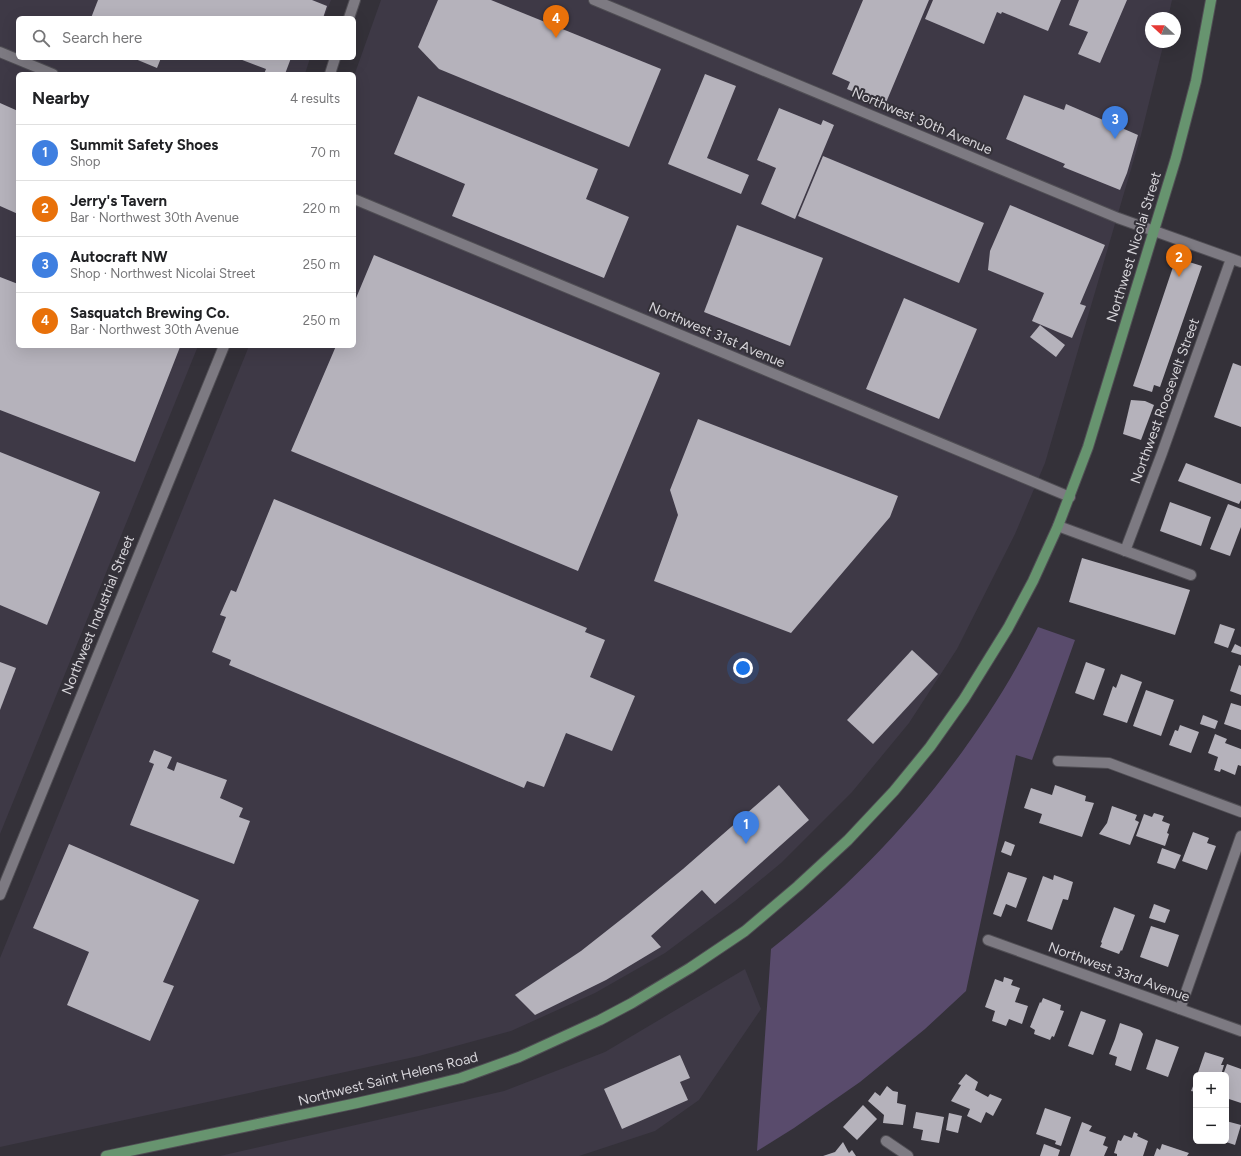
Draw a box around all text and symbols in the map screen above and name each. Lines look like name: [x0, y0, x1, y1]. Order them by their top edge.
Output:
pin: 4: [543, 5, 569, 38]
north arrow: [1145, 12, 1181, 48]
search box: [16, 16, 356, 60]
icon: search: [30, 27, 52, 49]
text: Search here: [62, 29, 142, 47]
street label: Northwest 30th Avenue: [849, 84, 995, 158]
text: Nearby: [32, 88, 90, 108]
text: 4 results: [290, 91, 340, 106]
pin: 3: [1102, 106, 1128, 139]
text: Summit Safety Shoes: [70, 136, 218, 154]
text: 1: [42, 145, 48, 160]
text: 70 m: [310, 145, 340, 160]
text: Shop: [70, 154, 100, 169]
street label: Northwest Nicolai Street: [1103, 170, 1165, 324]
text: Jerry's Tavern: [70, 192, 167, 210]
text: 2: [41, 201, 49, 216]
text: 220 m: [303, 201, 340, 216]
text: Bar · Northwest 30th Avenue: [70, 210, 239, 225]
pin: 2: [1166, 244, 1192, 277]
text: Autocraft NW: [70, 248, 168, 266]
text: 3: [41, 257, 49, 272]
text: 250 m: [303, 257, 340, 272]
text: Shop · Northwest Nicolai Street: [70, 266, 255, 281]
street label: Northwest 31st Avenue: [646, 299, 788, 372]
text: Sasquatch Brewing Co.: [70, 304, 229, 322]
text: 4: [41, 313, 49, 328]
text: 250 m: [303, 313, 340, 328]
street label: Northwest Roosevelt Street: [1127, 316, 1203, 486]
text: Bar · Northwest 30th Avenue: [70, 322, 239, 337]
street label: Northwest Industrial Street: [58, 533, 138, 697]
your location: [733, 658, 753, 678]
pin: 1: [733, 811, 759, 844]
street label: Northwest 33rd Avenue: [1046, 938, 1192, 1006]
street label: Northwest Saint Helens Road: [296, 1048, 480, 1110]
map controls: [1193, 1072, 1229, 1144]
button: +: [1193, 1072, 1229, 1108]
button: −: [1193, 1108, 1229, 1144]

